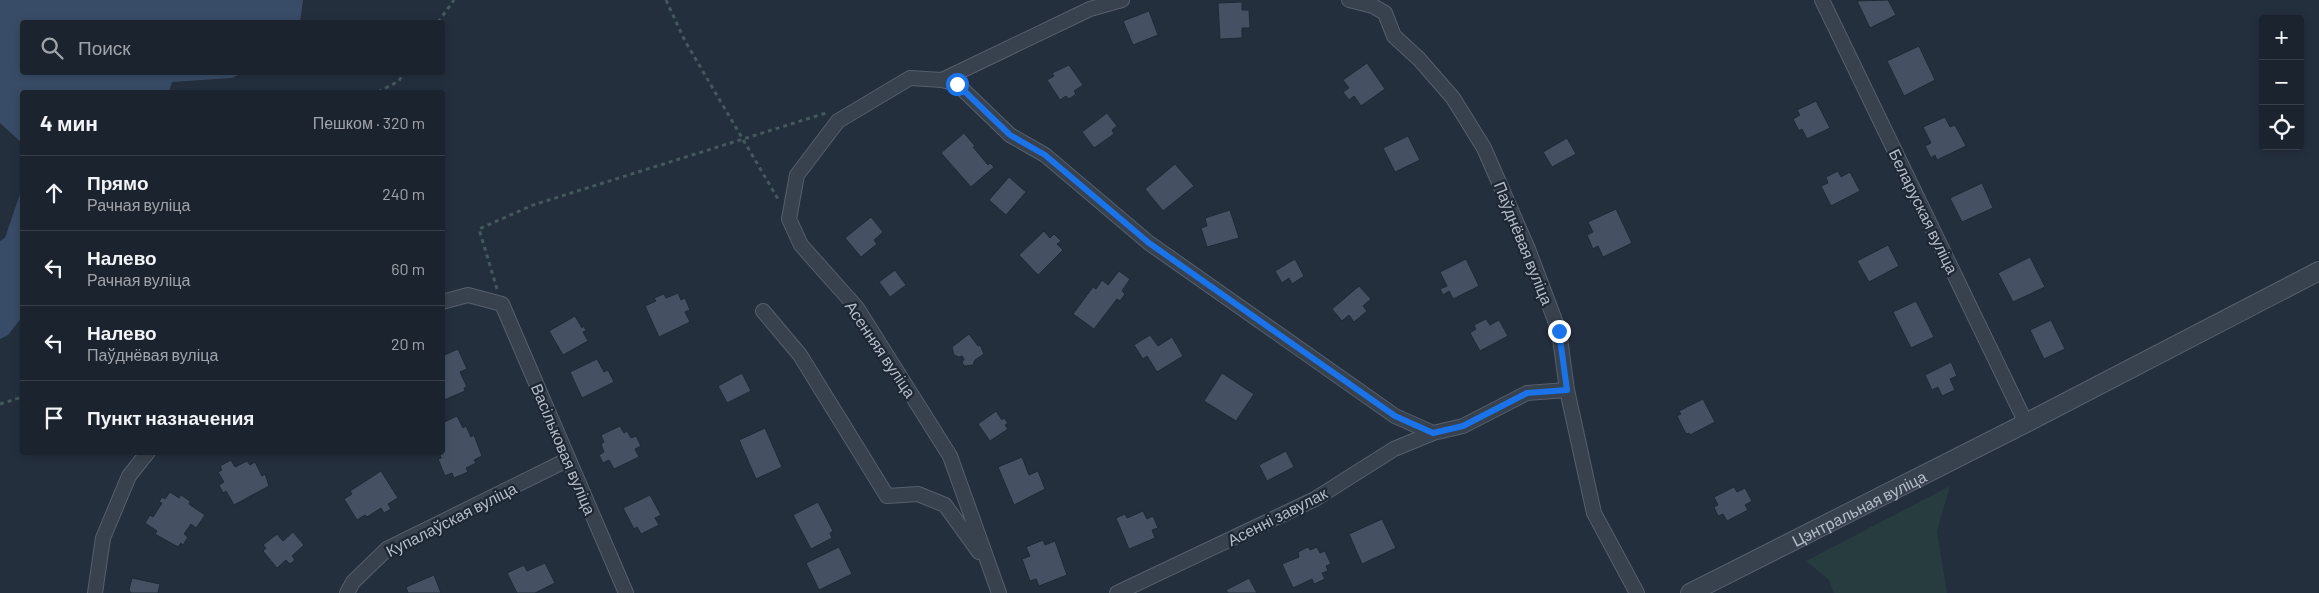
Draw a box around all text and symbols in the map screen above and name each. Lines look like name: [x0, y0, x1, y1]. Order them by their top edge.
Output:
map controls: [2259, 15, 2304, 150]
button: +: [2259, 15, 2304, 60]
search box: [20, 20, 445, 75]
icon: search: [38, 34, 66, 62]
text: Поиск: [78, 36, 131, 59]
button: −: [2259, 60, 2304, 105]
route start: [946, 73, 969, 96]
button: locate: [2259, 105, 2304, 150]
text: 4 мин: [40, 110, 98, 135]
text: Пешком · 320 m: [313, 113, 425, 132]
street label: Беларуская вуліца: [1886, 145, 1963, 277]
text: Прямо: [87, 171, 149, 194]
icon: ahead: [40, 179, 68, 207]
street label: Паўднёвая вуліца: [1491, 179, 1557, 308]
text: 240 m: [382, 184, 425, 203]
text: Рачная вуліца: [87, 195, 190, 214]
text: Налево: [87, 246, 157, 269]
icon: left: [40, 254, 68, 282]
text: 60 m: [391, 259, 425, 278]
text: Рачная вуліца: [87, 270, 190, 289]
street label: Асенняя вуліца: [842, 297, 920, 401]
route end: [1548, 320, 1571, 343]
text: Налево: [87, 321, 157, 344]
icon: left: [40, 329, 68, 357]
text: 20 m: [391, 334, 425, 353]
text: Паўднёвая вуліца: [87, 345, 218, 364]
street label: Васільковая вуліца: [528, 381, 600, 518]
icon: arrive: [40, 404, 68, 432]
text: Пункт назначения: [87, 406, 254, 429]
street label: Цэнтральная вуліца: [1788, 466, 1929, 550]
street label: Купалаўская вуліца: [383, 478, 520, 560]
street label: Асенні завулак: [1224, 482, 1331, 549]

